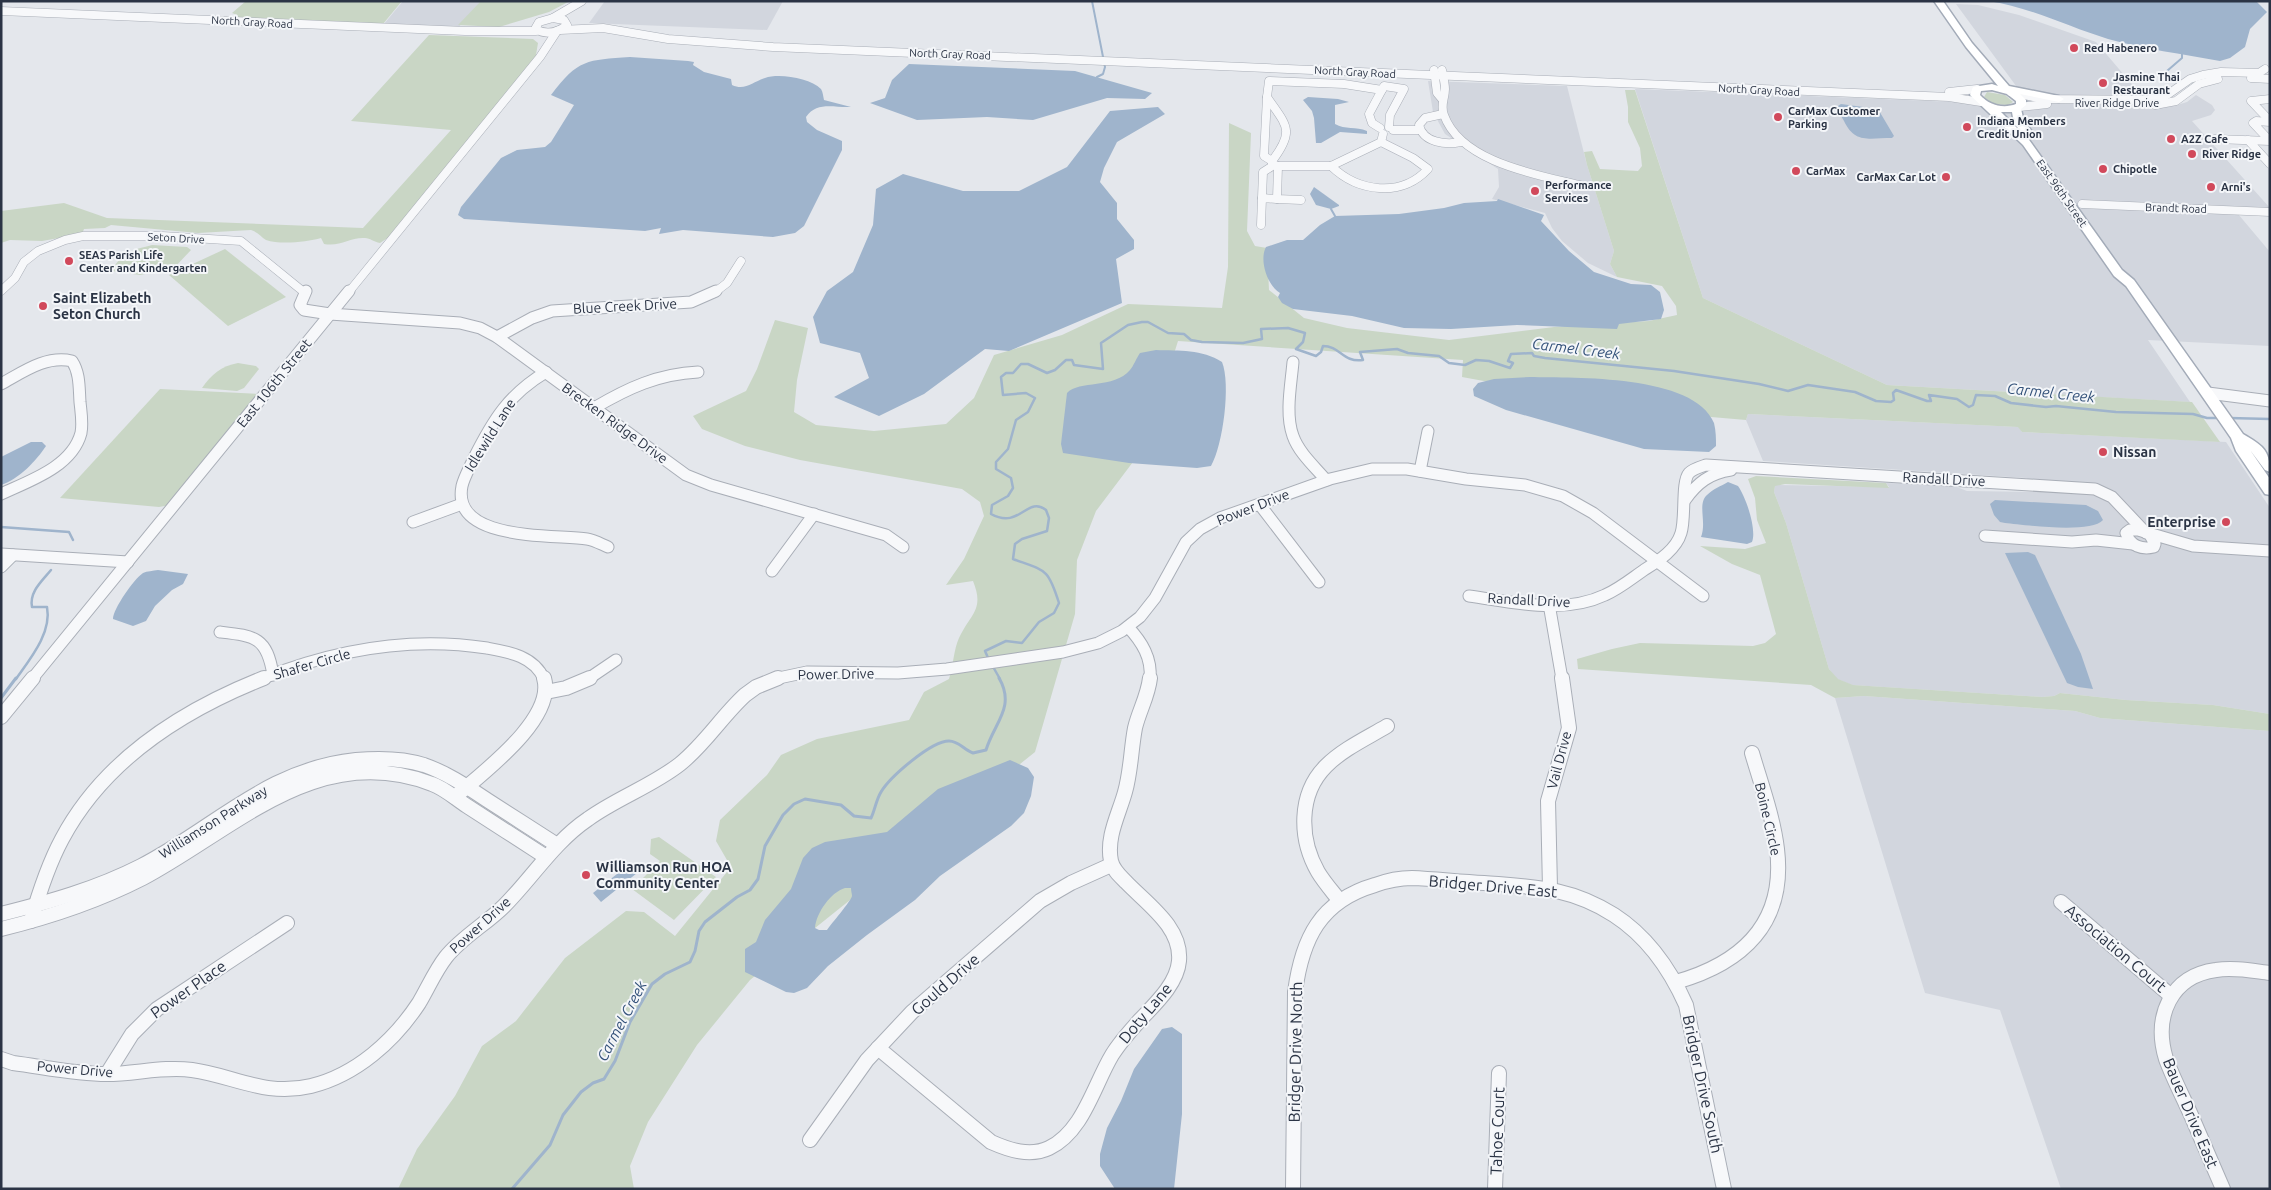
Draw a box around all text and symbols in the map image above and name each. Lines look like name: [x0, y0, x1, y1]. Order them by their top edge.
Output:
street label: North Gray Road: [211, 14, 293, 30]
marker: Red Habenero: [2068, 42, 2080, 54]
place label: Red Habenero: [2084, 42, 2158, 54]
street label: North Gray Road: [909, 47, 991, 61]
street label: North Gray Road: [1314, 64, 1396, 80]
place label: Jasmine Thai Restaurant: [2113, 71, 2180, 96]
marker: Jasmine Thai Restaurant: [2097, 77, 2109, 89]
street label: North Gray Road: [1718, 82, 1800, 98]
street label: River Ridge Drive: [2075, 97, 2159, 109]
place label: CarMax Customer Parking: [1788, 105, 1880, 130]
marker: CarMax Customer Parking: [1772, 111, 1784, 123]
place label: Indiana Members Credit Union: [1977, 115, 2066, 140]
marker: Indiana Members Credit Union: [1961, 121, 1973, 133]
marker: A2Z Cafe: [2165, 133, 2177, 145]
place label: A2Z Cafe: [2181, 133, 2228, 145]
marker: River Ridge: [2186, 148, 2198, 160]
place label: River Ridge: [2202, 148, 2261, 160]
street label: East 96th Street: [2034, 157, 2090, 230]
marker: Chipotle: [2097, 163, 2109, 175]
place label: Chipotle: [2113, 163, 2157, 175]
marker: CarMax: [1790, 165, 1802, 177]
place label: CarMax: [1806, 165, 1845, 177]
place label: CarMax Car Lot: [1856, 171, 1936, 183]
marker: CarMax Car Lot: [1940, 171, 1952, 183]
place label: Performance Services: [1545, 179, 1612, 204]
marker: Arni's: [2205, 181, 2217, 193]
place label: Arni's: [2221, 181, 2251, 193]
marker: Performance Services: [1529, 185, 1541, 197]
street label: Brandt Road: [2145, 201, 2207, 215]
street label: Seton Drive: [147, 231, 205, 245]
place label: SEAS Parish Life Center and Kindergarten: [79, 249, 207, 274]
marker: SEAS Parish Life Center and Kindergarten: [63, 255, 75, 267]
place label: Saint Elizabeth Seton Church: [53, 290, 152, 322]
street label: Blue Creek Drive: [573, 295, 677, 317]
marker: Saint Elizabeth Seton Church: [37, 300, 49, 312]
street label: East 106th Street: [233, 335, 315, 431]
water label: Carmel Creek: [1531, 335, 1621, 362]
street label: Brecken Ridge Drive: [559, 379, 671, 467]
water label: Carmel Creek: [2006, 379, 2096, 406]
street label: Idlewild Lane: [461, 396, 519, 474]
place label: Nissan: [2113, 444, 2156, 460]
marker: Nissan: [2097, 446, 2109, 458]
street label: Randall Drive: [1902, 469, 1986, 489]
street label: Power Drive: [1214, 486, 1292, 528]
place label: Enterprise: [2147, 514, 2216, 530]
marker: Enterprise: [2220, 516, 2232, 528]
street label: Randall Drive: [1487, 590, 1571, 610]
street label: Shafer Circle: [272, 645, 352, 683]
street label: Power Drive: [798, 665, 874, 683]
street label: Vail Drive: [1544, 729, 1574, 791]
street label: Boine Circle: [1752, 781, 1784, 857]
street label: Williamson Parkway: [156, 782, 270, 862]
place label: Williamson Run HOA Community Center: [596, 859, 732, 891]
marker: Williamson Run HOA Community Center: [580, 869, 592, 881]
street label: Bridger Drive East: [1428, 871, 1559, 901]
street label: Power Drive: [446, 893, 514, 957]
street label: Association Court: [2062, 900, 2171, 996]
street label: Gould Drive: [907, 950, 983, 1018]
street label: Power Place: [147, 956, 229, 1022]
water label: Carmel Creek: [593, 977, 650, 1064]
street label: Doty Lane: [1115, 979, 1175, 1047]
street label: Bridger Drive North: [1285, 981, 1305, 1123]
street label: Bridger Drive South: [1680, 1013, 1726, 1155]
street label: Bauer Drive East: [2160, 1055, 2223, 1171]
street label: Power Drive: [36, 1058, 114, 1080]
street label: Tahoe Court: [1486, 1086, 1508, 1175]

